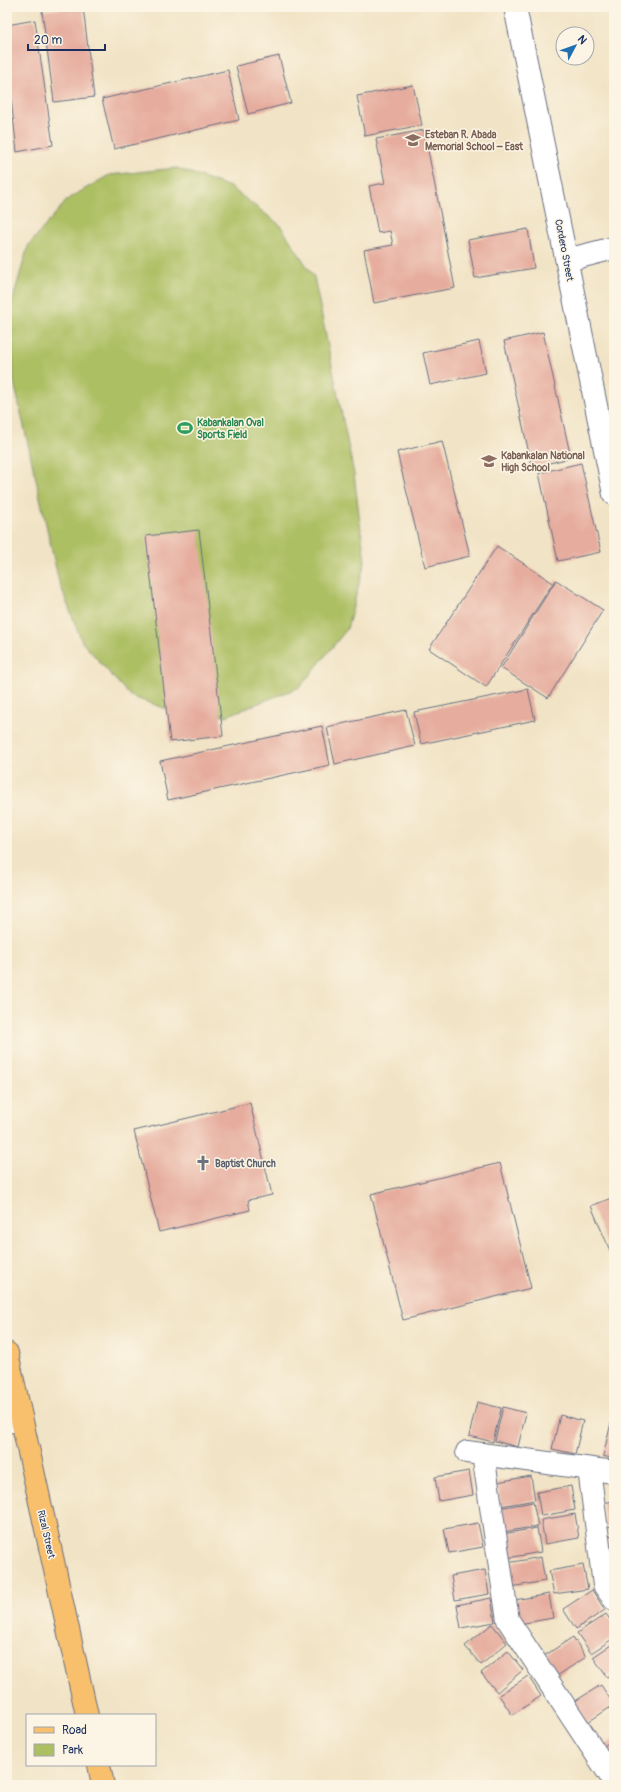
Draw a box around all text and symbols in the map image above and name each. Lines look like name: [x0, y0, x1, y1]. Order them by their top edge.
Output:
scale bar: [28, 26, 105, 52]
north arrow: [555, 26, 595, 66]
text: 20 m: [34, 33, 63, 48]
text: N: [575, 33, 590, 47]
place label: Esteban R. Abada Memorial School – East: [425, 129, 524, 153]
school or university icon: Esteban R. Abada Memorial School – East: [404, 131, 422, 149]
street label: Cordero Street: [552, 218, 576, 283]
place label: Kabankalan Oval Sports Field: [197, 417, 264, 441]
sports icon: Kabankalan Oval Sports Field: [176, 419, 194, 437]
place label: Kabankalan National High School: [501, 450, 585, 474]
school or university icon: Kabankalan National High School: [480, 452, 498, 470]
church icon: Baptist Church: [194, 1154, 212, 1172]
place label: Baptist Church: [215, 1158, 276, 1170]
street label: Rizal Street: [35, 1509, 58, 1560]
legend: [26, 1714, 156, 1766]
text: Road: [62, 1723, 87, 1738]
text: Park: [62, 1743, 83, 1758]

